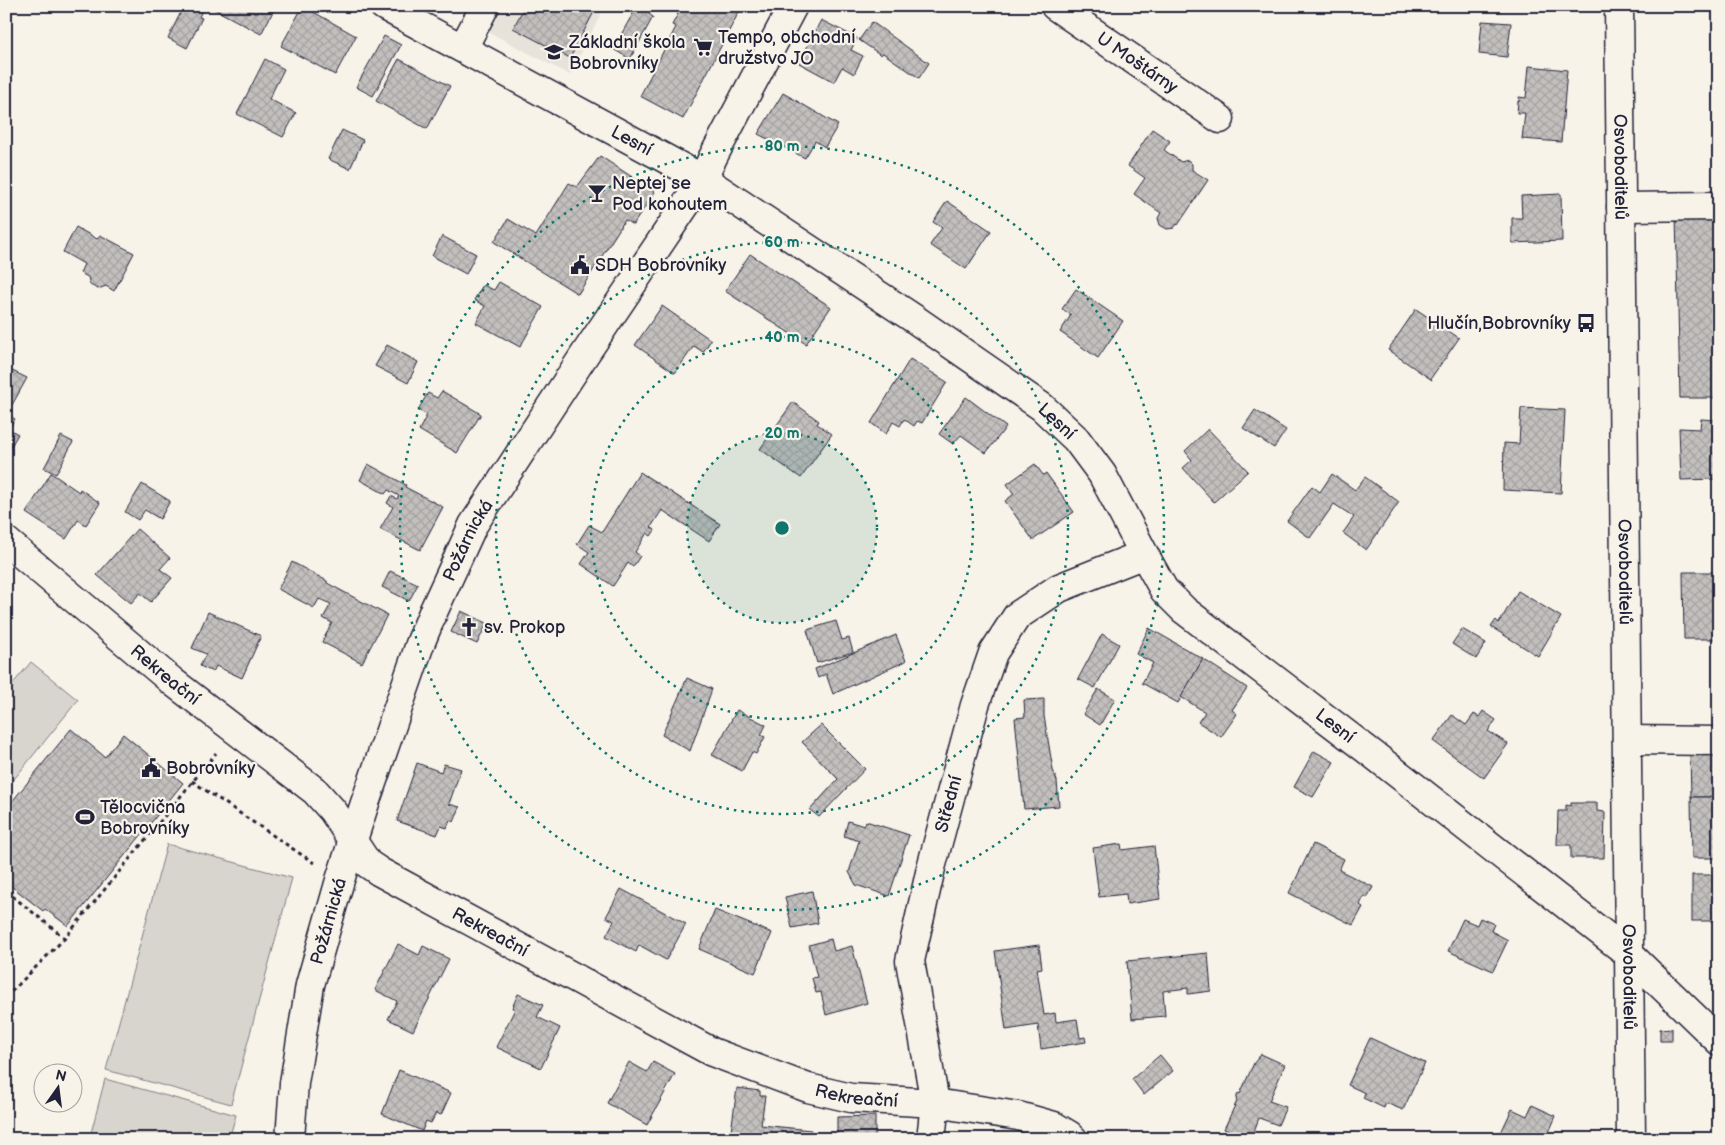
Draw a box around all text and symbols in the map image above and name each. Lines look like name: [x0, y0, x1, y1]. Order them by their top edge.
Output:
place label: Tempo, obchodní družstvo JO: [718, 27, 856, 69]
street label: U Moštárny: [1093, 28, 1183, 99]
place label: Základní škola Bobrovníky: [568, 32, 686, 74]
supermarket icon: Tempo, obchodní družstvo JO: [692, 36, 714, 58]
school or university icon: Základní škola Bobrovníky: [543, 41, 565, 63]
street label: Osvoboditelů: [1609, 114, 1631, 220]
street label: Lesní: [607, 121, 657, 161]
text: 80 m: [764, 137, 800, 156]
place label: Neptej se Pod kohoutem: [612, 173, 727, 215]
bar icon: Neptej se Pod kohoutem: [586, 182, 608, 204]
text: 60 m: [764, 233, 800, 252]
public building icon: SDH Bobrovníky: [569, 254, 591, 276]
place label: SDH Bobrovníky: [595, 255, 727, 276]
bus stop icon: Hlučín,Bobrovníky: [1575, 312, 1597, 334]
place label: Hlučín,Bobrovníky: [1427, 313, 1572, 334]
text: 40 m: [764, 328, 800, 347]
street label: Lesní: [1033, 399, 1080, 445]
text: 20 m: [765, 424, 800, 443]
street label: Požárnická: [439, 496, 498, 585]
centre of rings: [773, 519, 791, 537]
street label: Osvoboditelů: [1613, 519, 1636, 625]
church icon: sv. Prokop: [458, 616, 480, 638]
place label: sv. Prokop: [484, 617, 566, 638]
street label: Rekreační: [126, 641, 204, 710]
street label: Lesní: [1311, 704, 1359, 748]
public building icon: Bobrovníky: [140, 757, 162, 779]
place label: Bobrovníky: [166, 758, 256, 779]
street label: Střední: [931, 773, 967, 835]
place label: Tělocvična Bobrovníky: [100, 797, 190, 839]
sports icon: Tělocvična Bobrovníky: [74, 806, 96, 828]
street label: Požárnická: [306, 876, 351, 967]
street label: Rekreační: [448, 903, 532, 962]
street label: Osvoboditelů: [1618, 924, 1640, 1030]
north arrow: [32, 1062, 82, 1112]
text: N: [54, 1066, 68, 1085]
street label: Rekreační: [813, 1080, 899, 1112]

